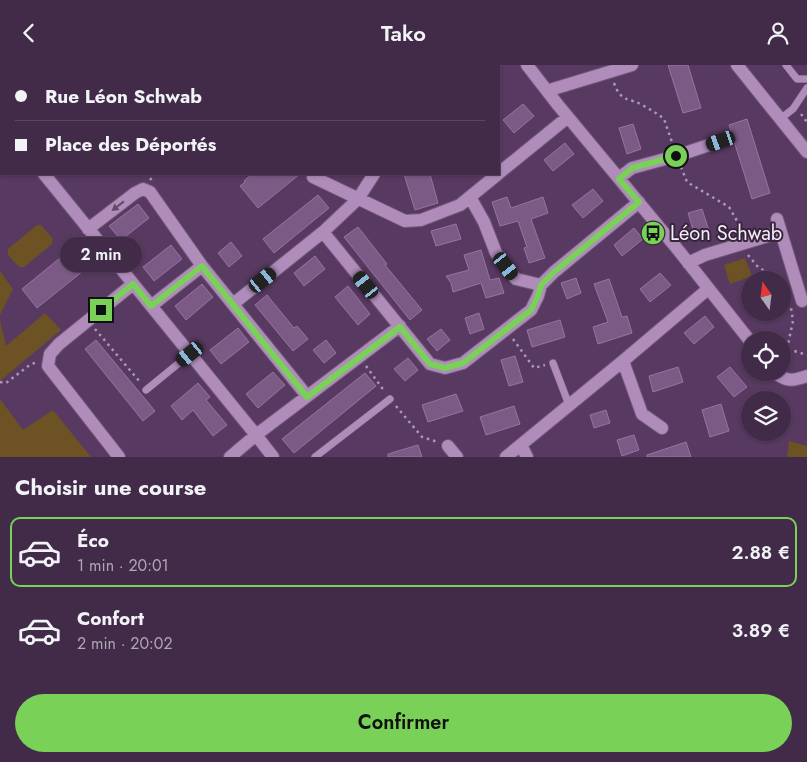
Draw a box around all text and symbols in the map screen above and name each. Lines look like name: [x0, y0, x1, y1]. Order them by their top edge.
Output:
text: Tako: [381, 17, 426, 49]
icon: back: [15, 19, 43, 47]
icon: person: [764, 19, 792, 47]
text: Rue Léon Schwab: [45, 83, 202, 110]
car: [704, 129, 737, 153]
text: Place des Déportés: [45, 131, 216, 158]
route start: [665, 145, 687, 167]
one-way arrow: [112, 200, 125, 211]
place label: Léon Schwab: [670, 219, 782, 248]
bus stop icon: Léon Schwab: [640, 220, 666, 246]
callout: 2 min: [60, 237, 142, 273]
text: 2 min: [80, 243, 122, 266]
car: [490, 250, 521, 282]
car: [246, 265, 279, 295]
car: [350, 269, 381, 301]
north arrow: [741, 271, 791, 321]
map controls: [741, 271, 791, 441]
route end: [90, 299, 112, 321]
button: locate: [741, 331, 791, 381]
car: [173, 339, 206, 369]
button: layers: [741, 391, 791, 441]
text: Choisir une course: [15, 471, 206, 503]
text: Éco: [77, 527, 109, 554]
icon: car: [17, 530, 62, 575]
text: 2.88 €: [731, 539, 790, 566]
text: 1 min · 20:01: [77, 554, 169, 577]
text: Confort: [77, 605, 144, 632]
icon: car: [17, 608, 62, 653]
text: 3.89 €: [732, 617, 790, 644]
text: 2 min · 20:02: [77, 632, 173, 655]
button: Confirmer: [15, 694, 792, 752]

